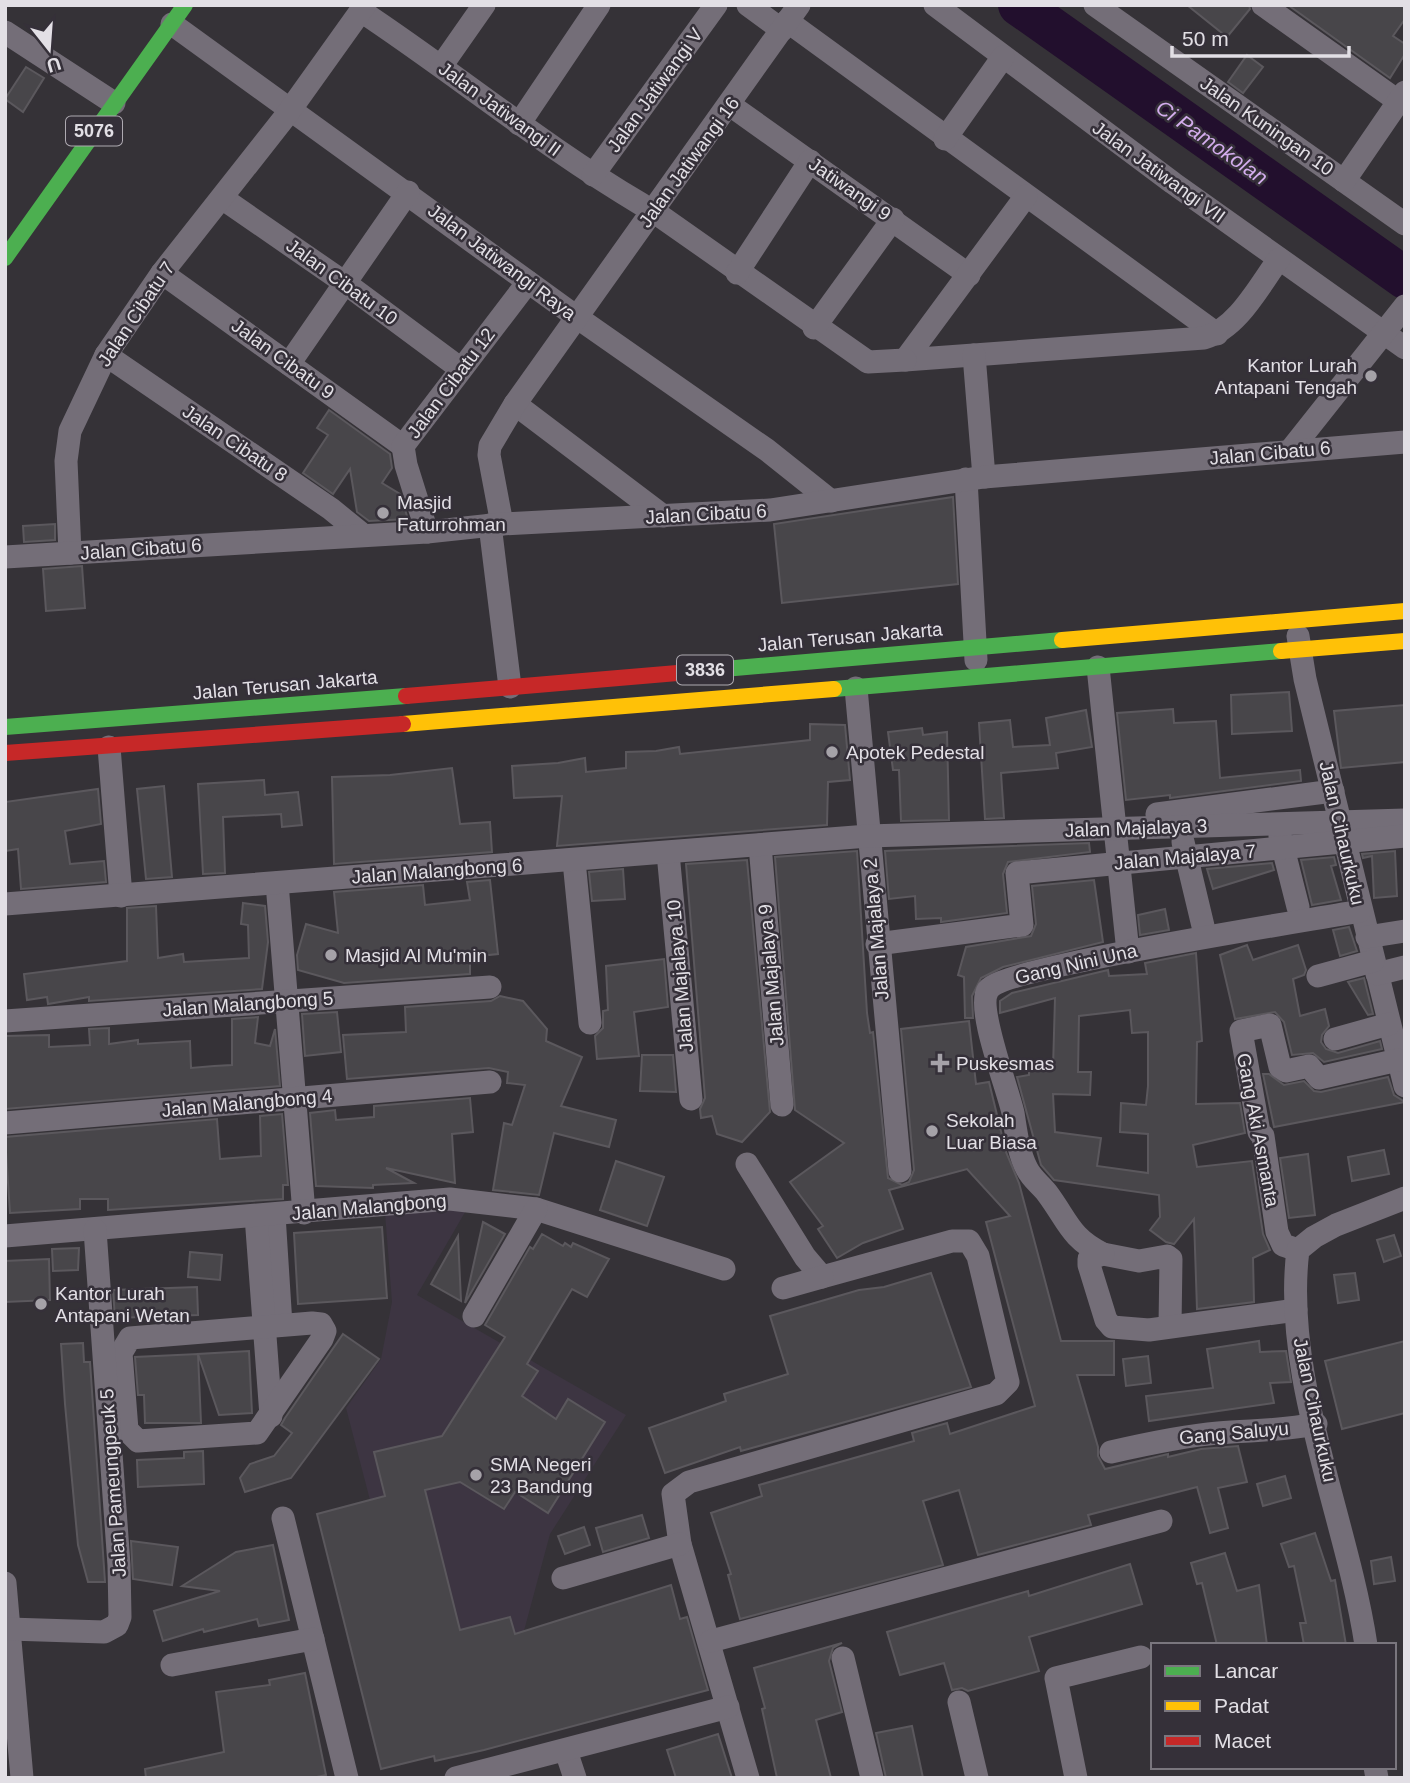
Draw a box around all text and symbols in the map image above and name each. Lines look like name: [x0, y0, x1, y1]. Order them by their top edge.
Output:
north arrow: [14, 14, 84, 84]
scale bar: [1172, 14, 1349, 58]
street label: Jalan Jatiwangi V: [603, 24, 707, 156]
text: 50 m: [1182, 27, 1229, 50]
text: U: [44, 53, 63, 77]
street label: Jalan Jatiwangi II: [435, 58, 565, 160]
street label: Jalan Kuningan 10: [1197, 72, 1337, 180]
street label: Jalan Jatiwangi 16: [635, 93, 743, 231]
water label: Ci Pamokolan: [1152, 95, 1272, 189]
road number: 5076: [66, 116, 122, 146]
street label: Jalan Jatiwangi VII: [1089, 117, 1229, 227]
street label: Jatiwangi 9: [805, 153, 895, 225]
street label: Jalan Jatiwangi Raya: [424, 200, 580, 325]
street label: Jalan Cibatu 10: [282, 235, 402, 329]
street label: Jalan Cibatu 7: [93, 258, 179, 370]
street label: Jalan Cibatu 9: [228, 315, 338, 403]
street label: Jalan Cibatu 12: [403, 324, 499, 442]
place label: Kantor Lurah Antapani Tengah: [1215, 355, 1357, 398]
marker: Kantor Lurah Antapani Tengah: [1363, 368, 1379, 384]
street label: Jalan Cibatu 8: [179, 400, 291, 486]
street label: Jalan Cibatu 6: [1209, 437, 1331, 469]
place label: Masjid Faturrohman: [397, 492, 506, 535]
street label: Jalan Cibatu 6: [645, 500, 767, 528]
marker: Masjid Faturrohman: [375, 505, 391, 521]
street label: Jalan Cibatu 6: [80, 534, 202, 564]
street label: Jalan Terusan Jakarta: [757, 618, 944, 656]
road number: 3836: [677, 656, 733, 684]
street label: Jalan Terusan Jakarta: [192, 666, 379, 704]
place label: Apotek Pedestal: [846, 742, 984, 763]
marker: Apotek Pedestal: [824, 744, 840, 760]
street label: Jalan Cihaurkuku: [1315, 759, 1369, 907]
street label: Jalan Majalaya 3: [1064, 815, 1208, 841]
street label: Jalan Majalaya 7: [1113, 840, 1257, 874]
street label: Jalan Malangbong 6: [351, 855, 523, 887]
street label: Jalan Majalaya 2: [859, 857, 893, 1001]
street label: Jalan Majalaya 10: [663, 899, 697, 1053]
street label: Jalan Majalaya 9: [754, 903, 788, 1047]
street label: Gang Nini Una: [1013, 940, 1139, 988]
place label: Masjid Al Mu'min: [345, 945, 487, 966]
marker: Masjid Al Mu'min: [323, 947, 339, 963]
street label: Jalan Malangbong 5: [162, 988, 334, 1020]
street label: Gang Aki Asmanta: [1233, 1051, 1283, 1209]
marker: Puskesmas: [930, 1053, 950, 1073]
place label: Puskesmas: [956, 1053, 1054, 1074]
street label: Jalan Malangbong 4: [161, 1085, 334, 1121]
place label: Sekolah Luar Biasa: [946, 1110, 1037, 1153]
marker: Sekolah Luar Biasa: [924, 1123, 940, 1139]
street label: Jalan Malangbong: [291, 1190, 447, 1224]
place label: Kantor Lurah Antapani Wetan: [55, 1283, 190, 1326]
marker: Kantor Lurah Antapani Wetan: [33, 1296, 49, 1312]
street label: Jalan Cihaurkuku: [1289, 1336, 1341, 1484]
street label: Jalan Pameungpeuk 5: [96, 1388, 130, 1578]
street label: Gang Saluyu: [1178, 1418, 1290, 1448]
place label: SMA Negeri 23 Bandung: [490, 1454, 593, 1497]
marker: SMA Negeri 23 Bandung: [468, 1467, 484, 1483]
legend: [1151, 1643, 1396, 1769]
text: Lancar: [1214, 1659, 1278, 1682]
text: Padat: [1214, 1694, 1269, 1717]
text: Macet: [1214, 1729, 1271, 1752]

